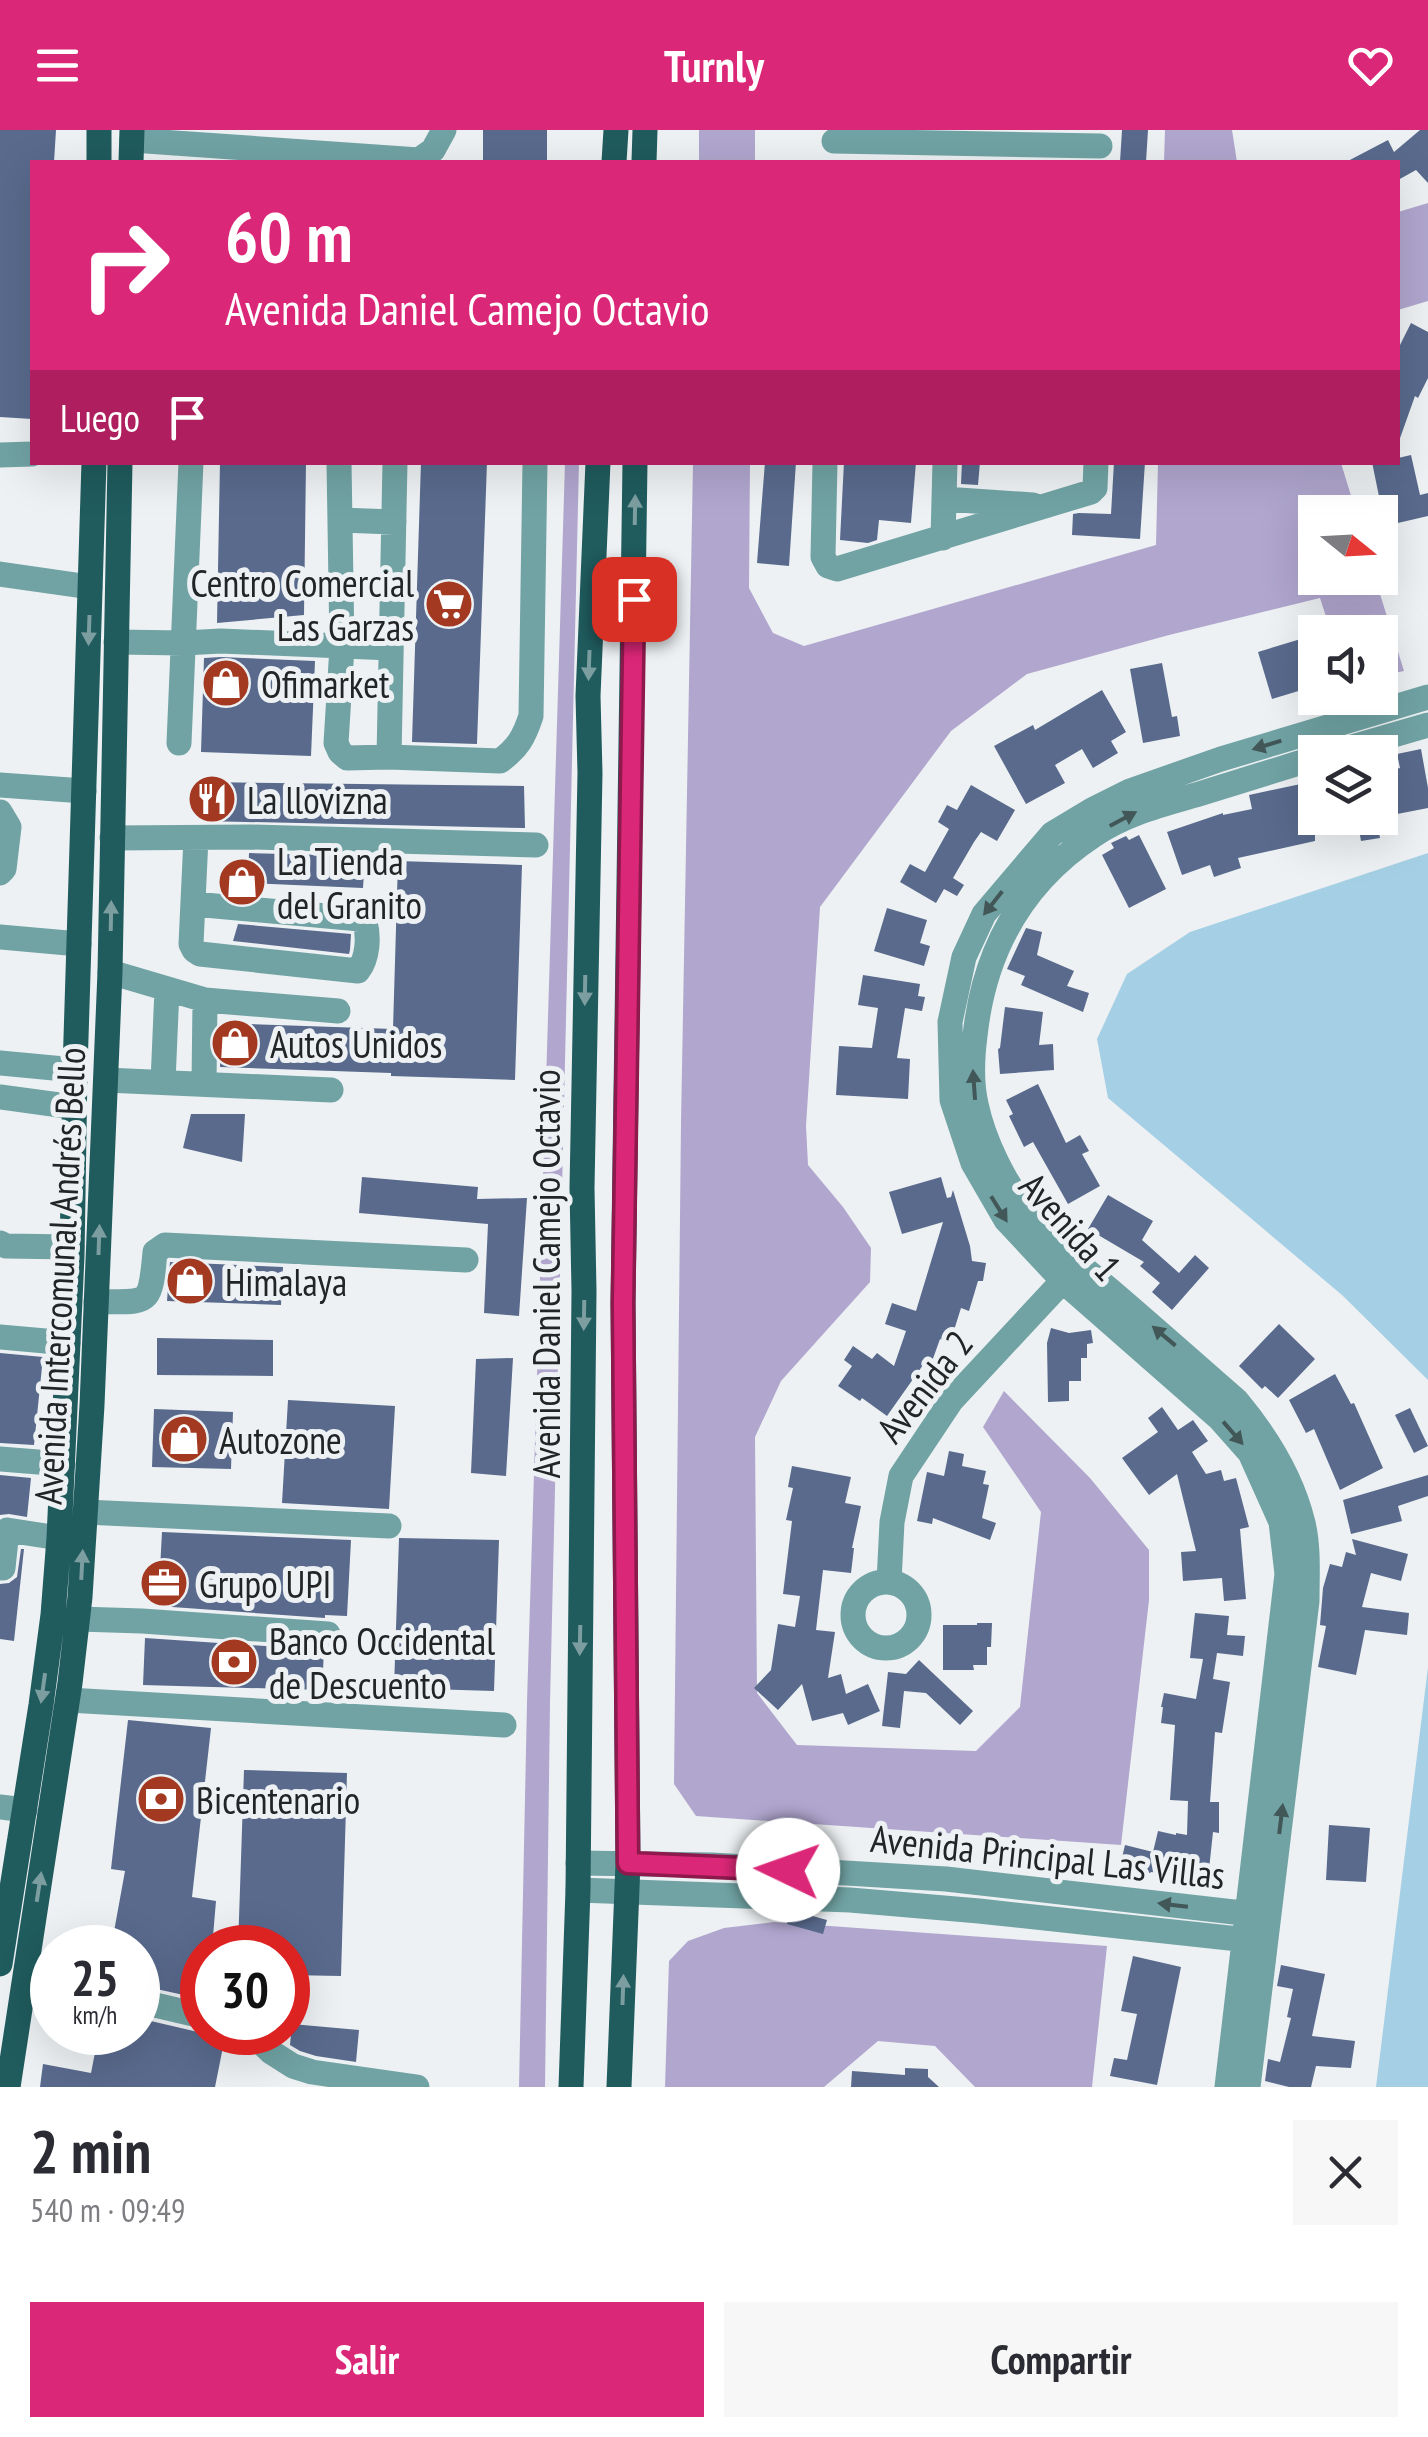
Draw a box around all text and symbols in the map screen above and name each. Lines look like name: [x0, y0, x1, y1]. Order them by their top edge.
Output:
text: Turnly: [664, 36, 764, 94]
icon: menu: [30, 38, 85, 93]
icon: heart: [1343, 38, 1398, 93]
text: 60 m: [225, 191, 353, 281]
icon: right: [60, 200, 190, 330]
text: Avenida Daniel Camejo Octavio: [225, 279, 710, 337]
icon: arrive: [160, 390, 215, 445]
text: Luego: [60, 393, 140, 442]
one-way arrow: [627, 493, 643, 525]
north arrow: [1298, 495, 1398, 595]
map controls: [1298, 495, 1398, 835]
pin: [592, 557, 677, 642]
place label: Centro Comercial Las Garzas: [191, 558, 414, 651]
icon: arrive: [607, 572, 662, 627]
supermarket icon: Centro Comercial Las Garzas: [423, 578, 475, 630]
one-way arrow: [80, 614, 96, 646]
button: sound: [1298, 615, 1398, 715]
one-way arrow: [581, 649, 597, 681]
shop icon: Ofimarket: [200, 657, 252, 709]
place label: Ofimarket: [261, 659, 390, 708]
button: layers: [1298, 735, 1398, 835]
one-way arrow: [1252, 738, 1282, 753]
restaurant icon: La llovizna: [186, 773, 238, 825]
place label: La llovizna: [247, 775, 388, 824]
one-way arrow: [1109, 811, 1137, 828]
place label: La Tienda del Granito: [277, 836, 422, 929]
shop icon: La Tienda del Granito: [216, 856, 268, 908]
one-way arrow: [983, 890, 1004, 916]
one-way arrow: [103, 899, 119, 931]
one-way arrow: [577, 974, 593, 1006]
shop icon: Autos Unidos: [209, 1017, 261, 1069]
place label: Autos Unidos: [270, 1019, 442, 1068]
street label: Avenida Intercomunal Andrés Bello: [23, 1046, 95, 1506]
one-way arrow: [966, 1068, 982, 1100]
street label: Avenida Daniel Camejo Octavio: [521, 1069, 570, 1479]
street label: Avenida 1: [1010, 1162, 1132, 1290]
one-way arrow: [989, 1195, 1008, 1222]
one-way arrow: [91, 1224, 107, 1256]
shop icon: Himalaya: [164, 1255, 216, 1307]
place label: Himalaya: [225, 1257, 347, 1306]
one-way arrow: [575, 1299, 591, 1331]
street label: Avenida 2: [865, 1320, 983, 1452]
one-way arrow: [1152, 1326, 1177, 1348]
shop icon: Autozone: [158, 1413, 210, 1465]
place label: Autozone: [219, 1415, 342, 1464]
one-way arrow: [1221, 1420, 1243, 1445]
one-way arrow: [74, 1548, 90, 1580]
office icon: Grupo UPI: [138, 1557, 190, 1609]
place label: Grupo UPI: [199, 1559, 331, 1608]
place label: Banco Occidental de Descuento: [269, 1616, 495, 1709]
one-way arrow: [572, 1624, 588, 1656]
bank icon: Banco Occidental de Descuento: [208, 1636, 260, 1688]
one-way arrow: [35, 1673, 51, 1705]
bank icon: Bicentenario: [135, 1773, 187, 1825]
place label: Bicentenario: [196, 1775, 360, 1824]
one-way arrow: [1273, 1803, 1289, 1834]
street label: Avenida Principal Las Villas: [869, 1813, 1227, 1899]
position arrow: [736, 1818, 840, 1922]
one-way arrow: [31, 1871, 47, 1902]
one-way arrow: [1157, 1897, 1188, 1913]
speed limit sign: 30: [180, 1925, 310, 2055]
text: 25: [71, 1945, 119, 2010]
one-way arrow: [615, 1973, 631, 2005]
text: km/h: [73, 1999, 117, 2031]
text: 2 min: [30, 2112, 151, 2190]
button: close: [1293, 2120, 1398, 2225]
text: 540 m · 09:49: [30, 2189, 185, 2231]
button: Salir: [30, 2302, 704, 2417]
button: Compartir: [724, 2302, 1398, 2417]

